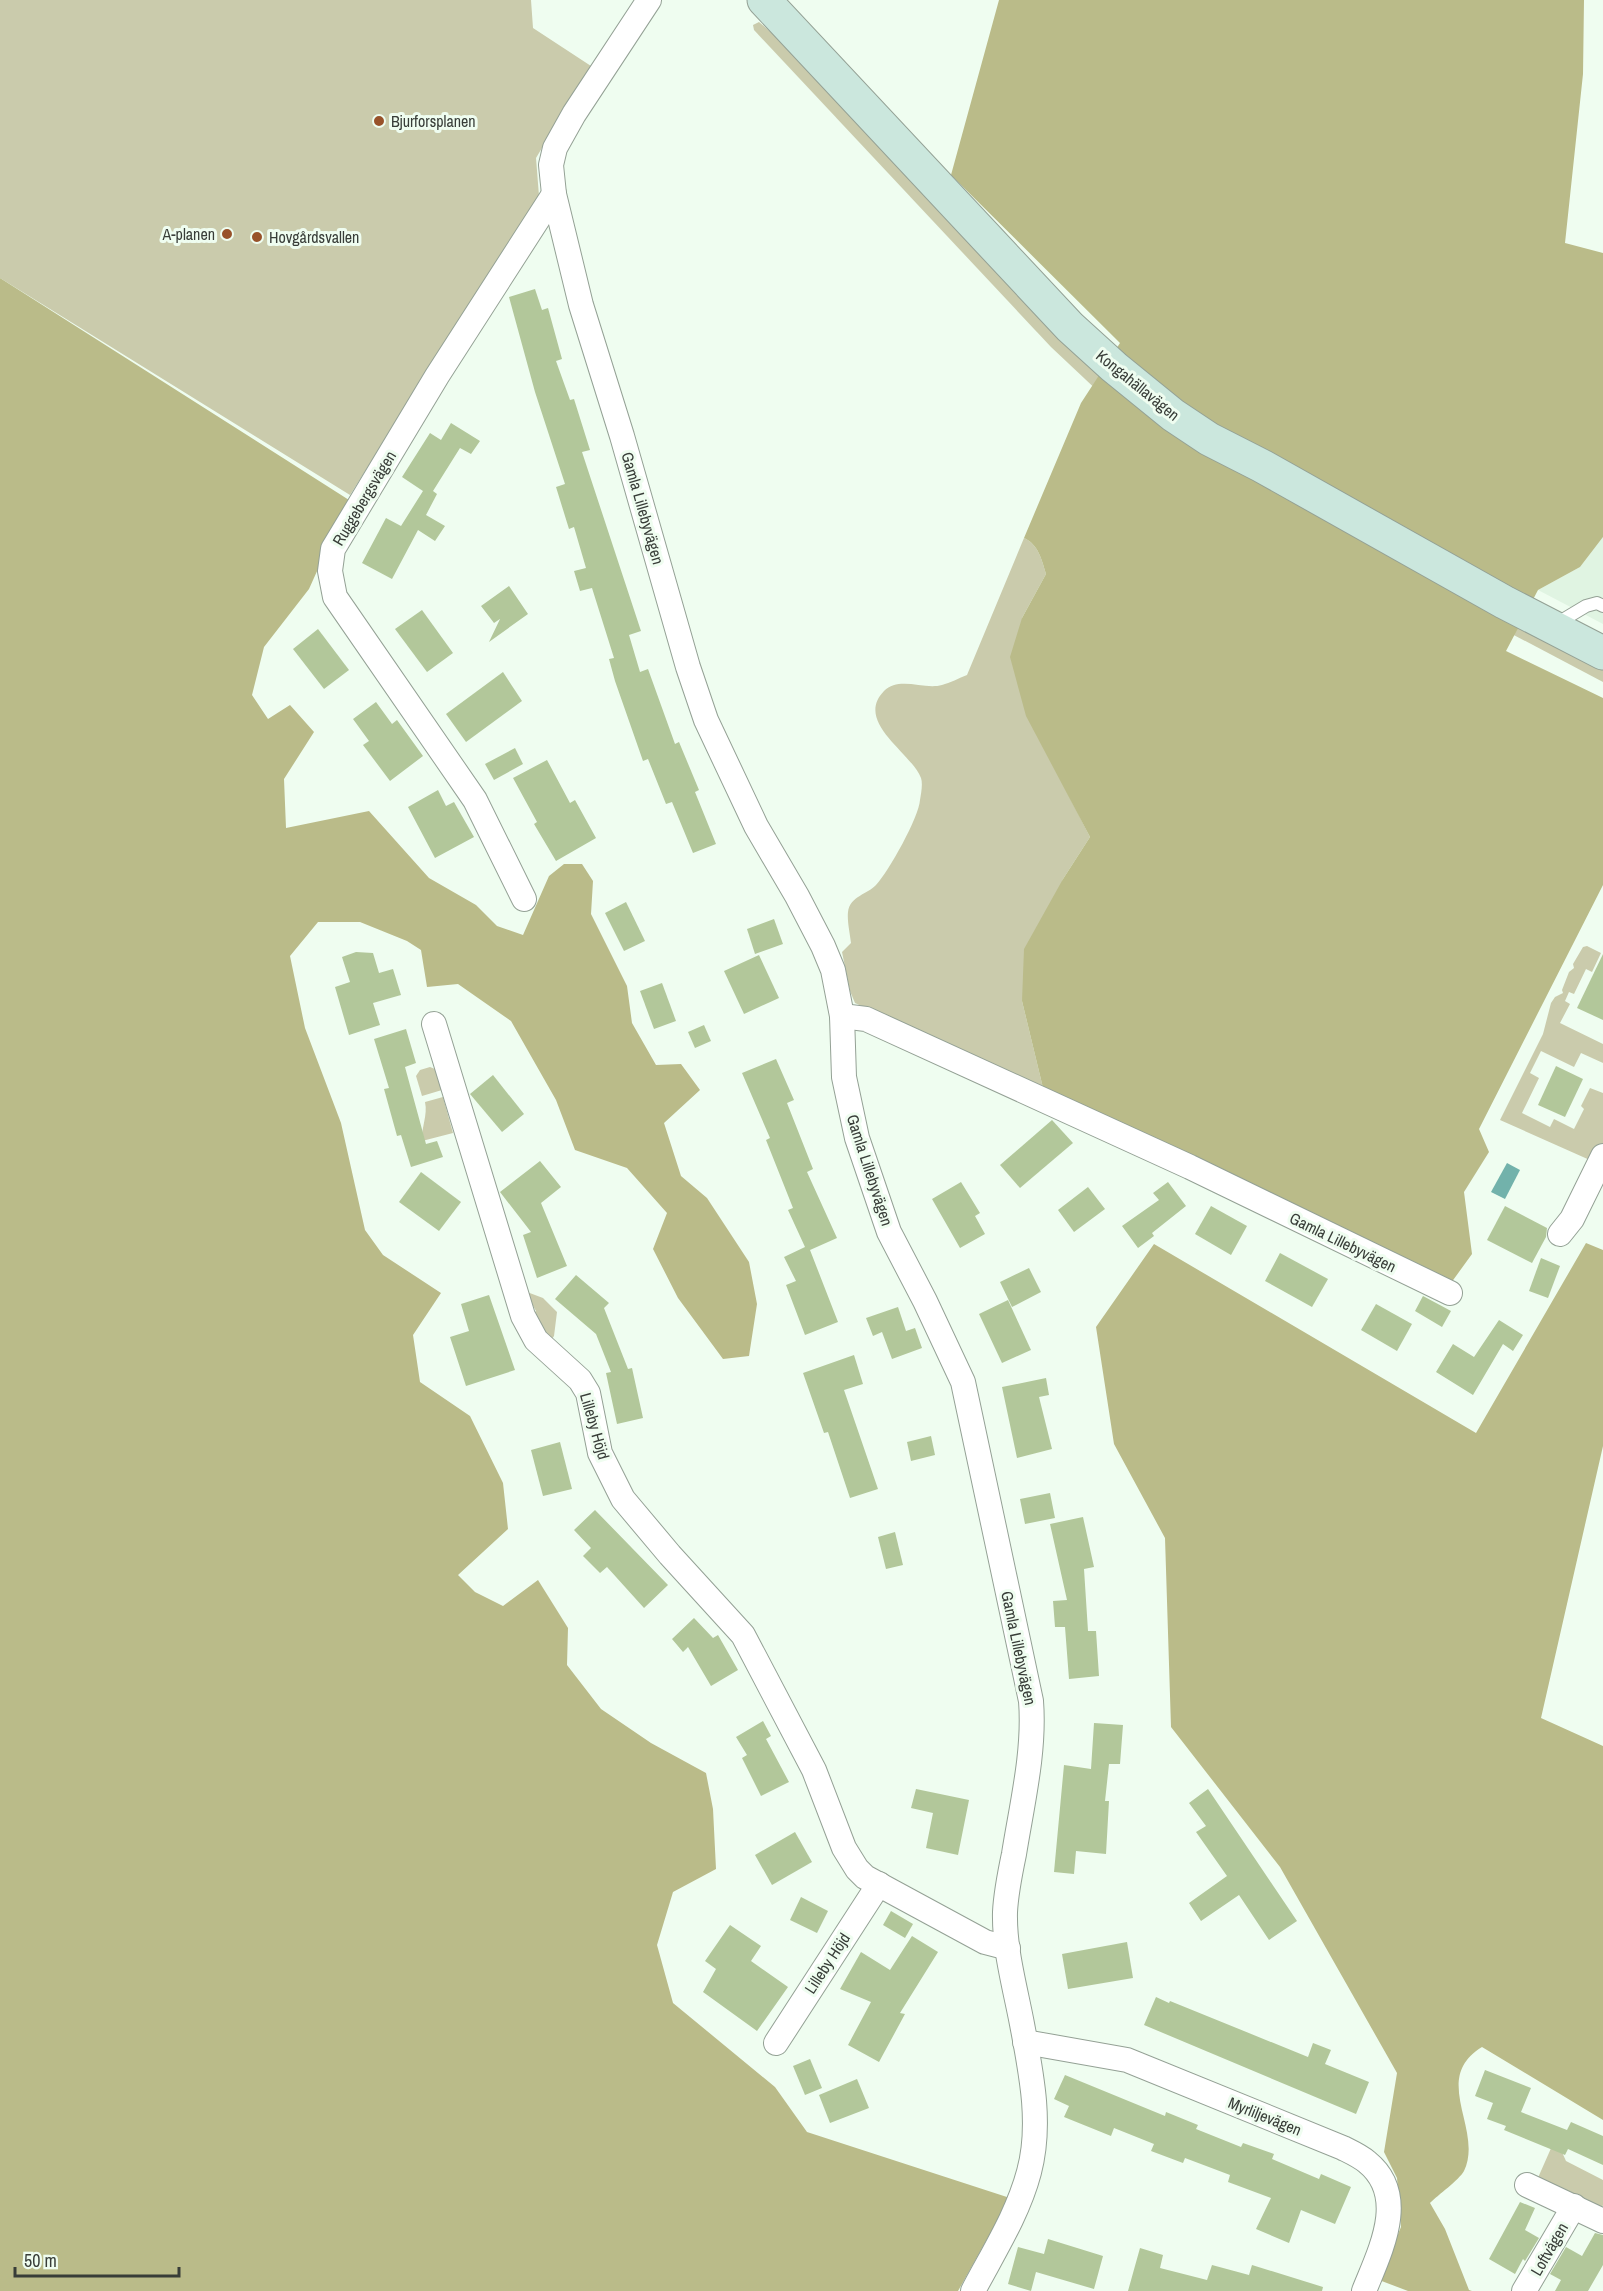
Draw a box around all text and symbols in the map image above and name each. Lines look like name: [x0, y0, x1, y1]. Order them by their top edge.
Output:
place label: Bjurforsplanen: [391, 110, 476, 132]
marker: Bjurforsplanen: [372, 114, 386, 128]
place label: A-planen: [161, 223, 215, 245]
place label: Hovgårdsvallen: [269, 226, 359, 248]
marker: A-planen: [220, 227, 234, 241]
marker: Hovgårdsvallen: [250, 230, 264, 244]
street label: Kongahällavägen: [1092, 345, 1184, 425]
street label: Ruggebergsvägen: [327, 446, 401, 550]
street label: Gamla Lillebyvägen: [616, 449, 670, 567]
street label: Gamla Lillebyvägen: [842, 1111, 898, 1229]
street label: Gamla Lillebyvägen: [1286, 1207, 1400, 1277]
street label: Lilleby Höjd: [575, 1390, 615, 1462]
street label: Gamla Lillebyvägen: [996, 1589, 1042, 1707]
street label: Lilleby Höjd: [799, 1928, 855, 1998]
street label: Myrliljevägen: [1225, 2091, 1305, 2141]
street label: Loftvägen: [1525, 2219, 1573, 2279]
scale bar: [15, 2240, 178, 2278]
text: 50 m: [24, 2248, 57, 2273]

